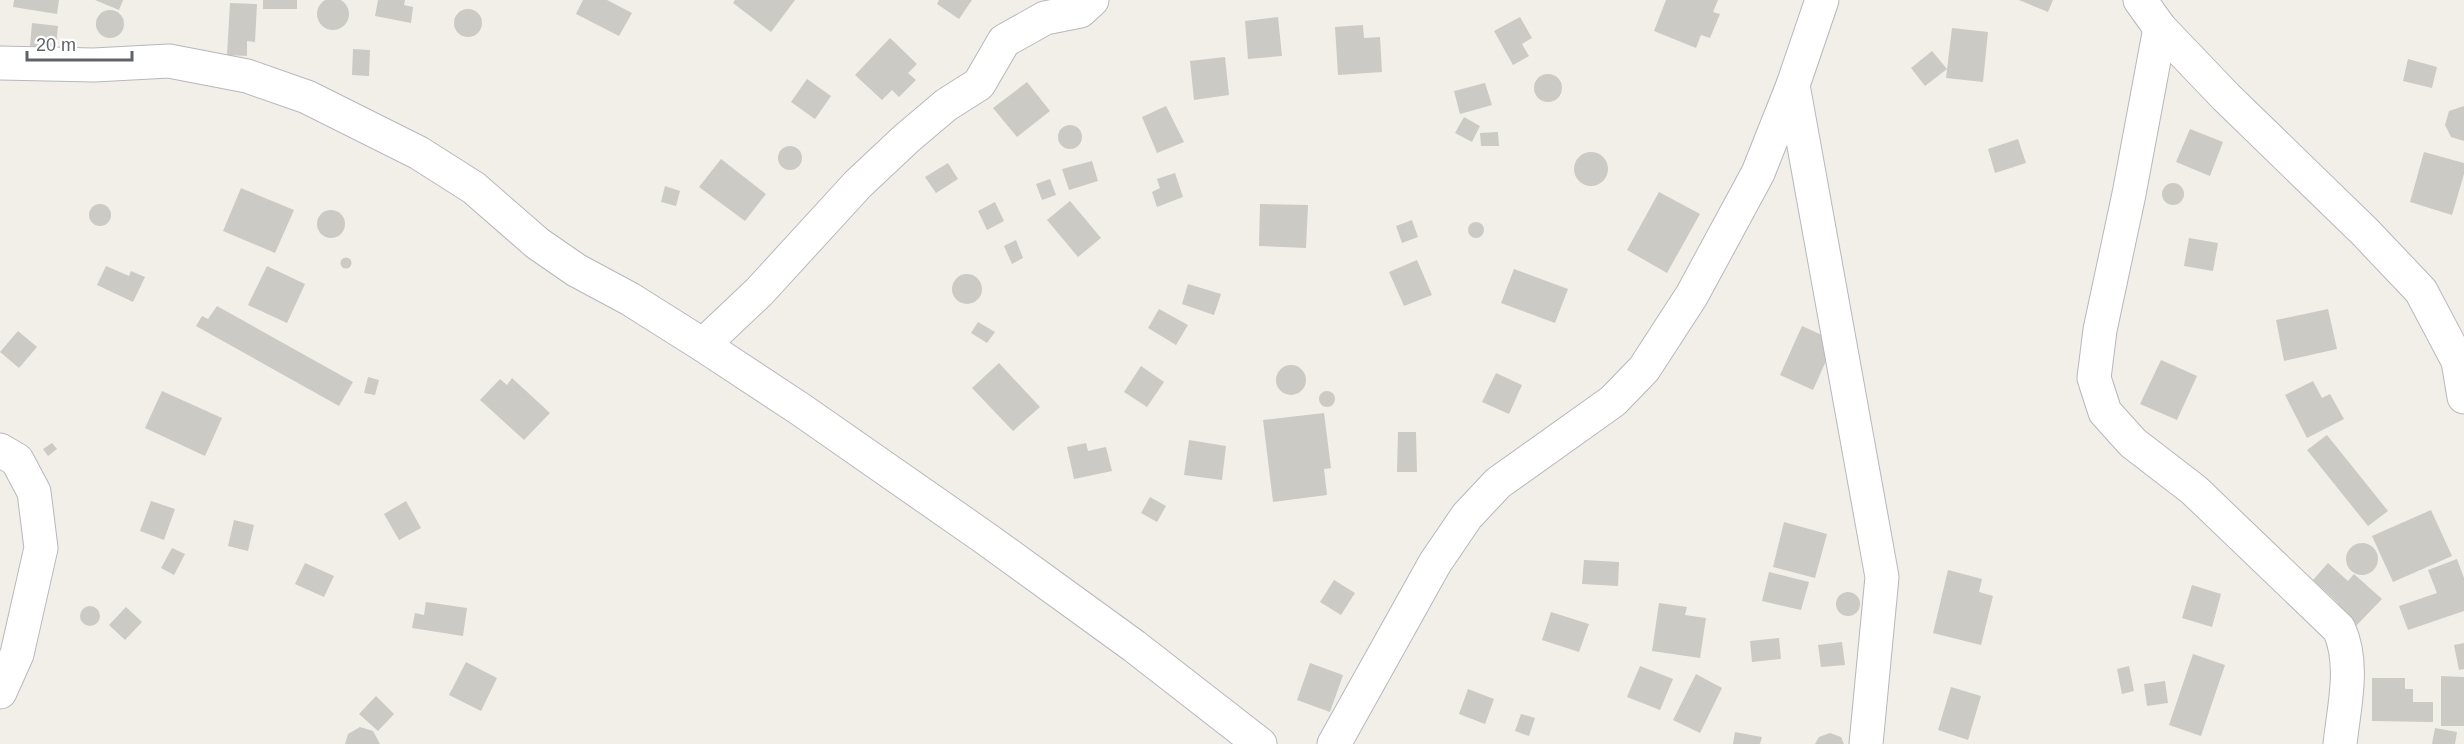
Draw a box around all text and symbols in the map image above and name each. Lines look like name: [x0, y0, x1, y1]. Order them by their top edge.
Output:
scale bar: [27, 24, 132, 62]
text: 20 m: [36, 35, 76, 55]

